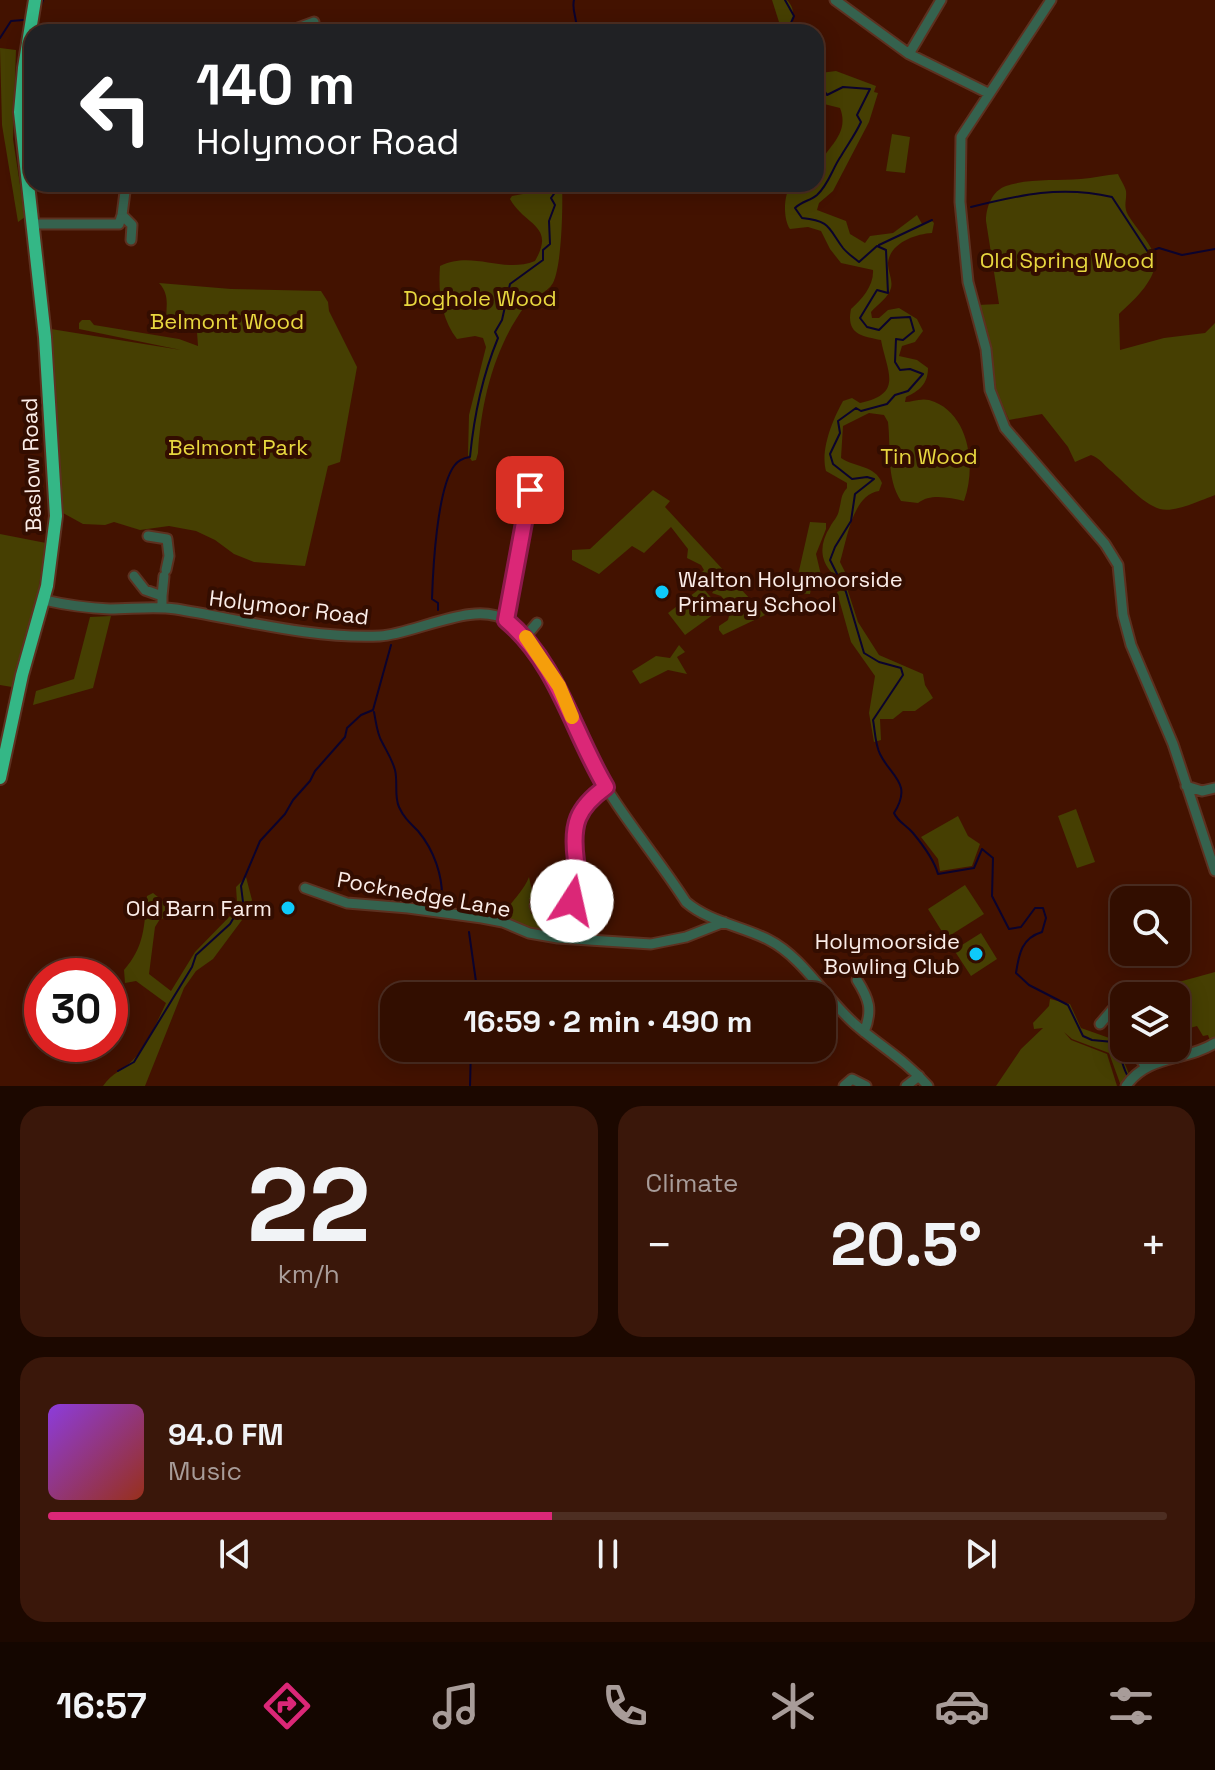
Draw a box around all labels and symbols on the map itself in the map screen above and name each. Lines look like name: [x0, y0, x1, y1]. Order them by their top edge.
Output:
park label: Old Spring Wood: [980, 246, 1154, 274]
park label: Doghole Wood: [403, 284, 557, 312]
park label: Belmont Wood: [150, 307, 304, 335]
street label: Baslow Road: [15, 397, 47, 533]
park label: Belmont Park: [168, 433, 308, 461]
park label: Tin Wood: [880, 442, 978, 470]
pin: [496, 456, 564, 524]
place label: Walton Holymoorside Primary School: [678, 565, 903, 618]
street label: Holymoor Road: [207, 583, 371, 631]
marker: Walton Holymoorside Primary School: [653, 583, 671, 601]
position arrow: [530, 859, 614, 943]
street label: Pocknedge Lane: [335, 865, 513, 923]
place label: Old Barn Farm: [126, 894, 272, 922]
marker: Old Barn Farm: [279, 899, 297, 917]
place label: Holymoorside Bowling Club: [815, 927, 960, 980]
marker: Holymoorside Bowling Club: [967, 945, 985, 963]
speed limit sign: 30: [24, 958, 128, 1062]

